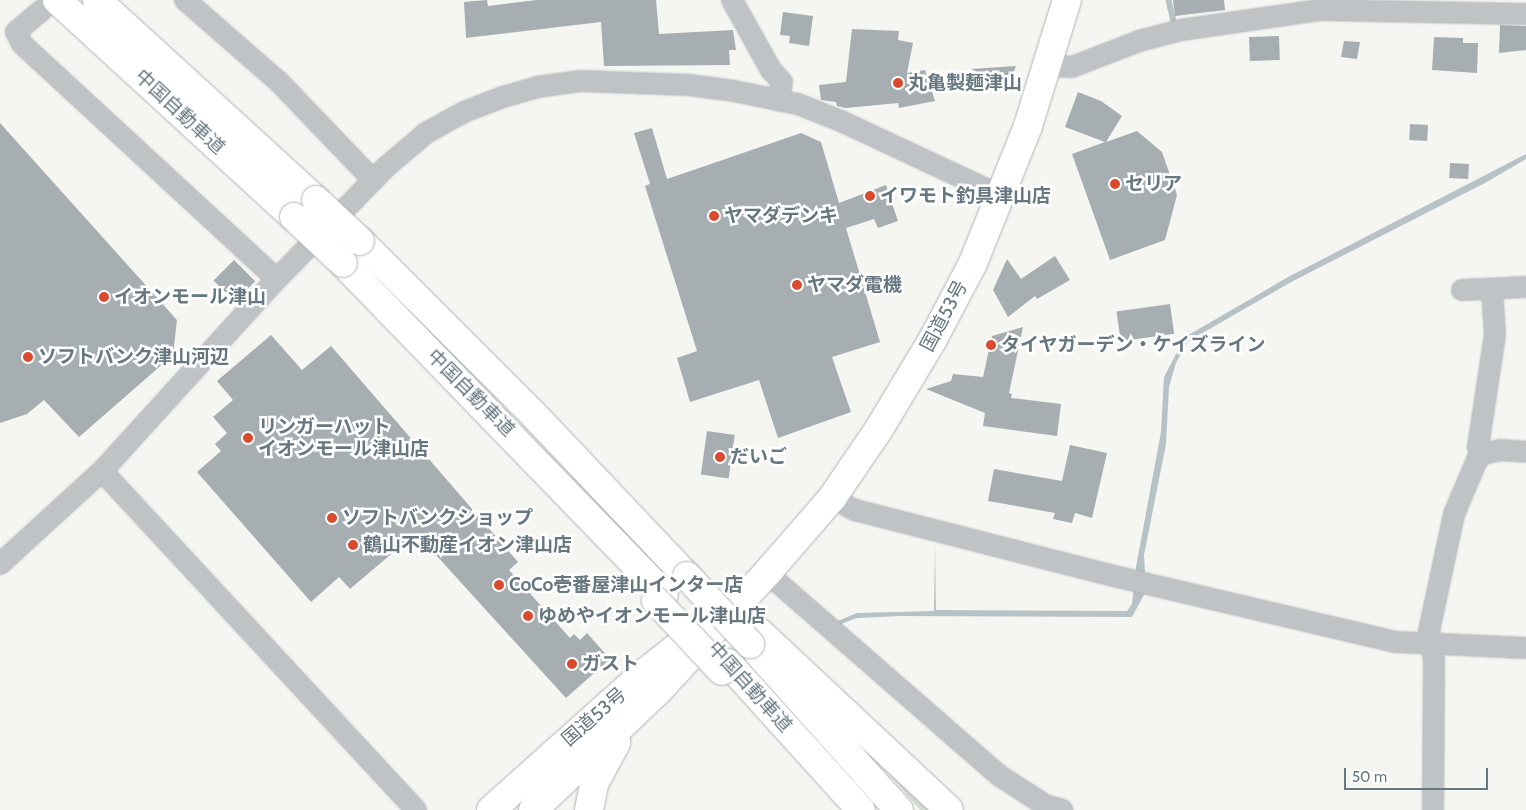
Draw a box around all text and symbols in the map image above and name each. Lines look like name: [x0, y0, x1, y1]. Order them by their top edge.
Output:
street label: 中国自動車道: [131, 65, 229, 159]
place label: 丸亀製麺津山: [908, 72, 1022, 94]
marker: 丸亀製麺津山: [892, 77, 904, 89]
place label: セリア: [1125, 173, 1182, 195]
marker: セリア: [1109, 178, 1121, 190]
place label: イワモト釣具津山店: [880, 185, 1051, 207]
marker: イワモト釣具津山店: [864, 190, 876, 202]
place label: ヤマダデンキ: [724, 205, 838, 227]
marker: ヤマダデンキ: [708, 210, 720, 222]
place label: ヤマダ電機: [807, 274, 902, 296]
street label: 国道53号: [916, 276, 972, 356]
marker: ヤマダ電機: [791, 279, 803, 291]
place label: イオンモール津山: [114, 286, 266, 308]
marker: イオンモール津山: [98, 291, 110, 303]
place label: タイヤガーデン・ケイズライン: [1001, 334, 1267, 356]
marker: タイヤガーデン・ケイズライン: [985, 339, 997, 351]
street label: 中国自動車道: [423, 345, 519, 441]
place label: ソフトバンク津山河辺: [38, 346, 228, 368]
marker: ソフトバンク津山河辺: [22, 351, 34, 363]
place label: リンガーハット イオンモール津山店: [258, 416, 429, 460]
marker: リンガーハット イオンモール津山店: [242, 432, 254, 444]
place label: だいご: [730, 446, 787, 468]
marker: だいご: [714, 451, 726, 463]
place label: ソフトバンクショップ: [342, 507, 532, 529]
marker: ソフトバンクショップ: [326, 512, 338, 524]
place label: 鶴山不動産イオン津山店: [363, 534, 572, 556]
marker: 鶴山不動産イオン津山店: [347, 539, 359, 551]
place label: CoCo壱番屋津山インター店: [509, 574, 743, 596]
marker: CoCo壱番屋津山インター店: [493, 579, 505, 591]
place label: ゆめやイオンモール津山店: [538, 605, 766, 627]
marker: ゆめやイオンモール津山店: [522, 610, 534, 622]
street label: 中国自動車道: [703, 637, 797, 737]
place label: ガスト: [582, 653, 639, 675]
marker: ガスト: [566, 658, 578, 670]
street label: 国道53号: [557, 683, 631, 751]
scale bar: [1346, 758, 1490, 790]
text: 50 m: [1352, 768, 1387, 786]

